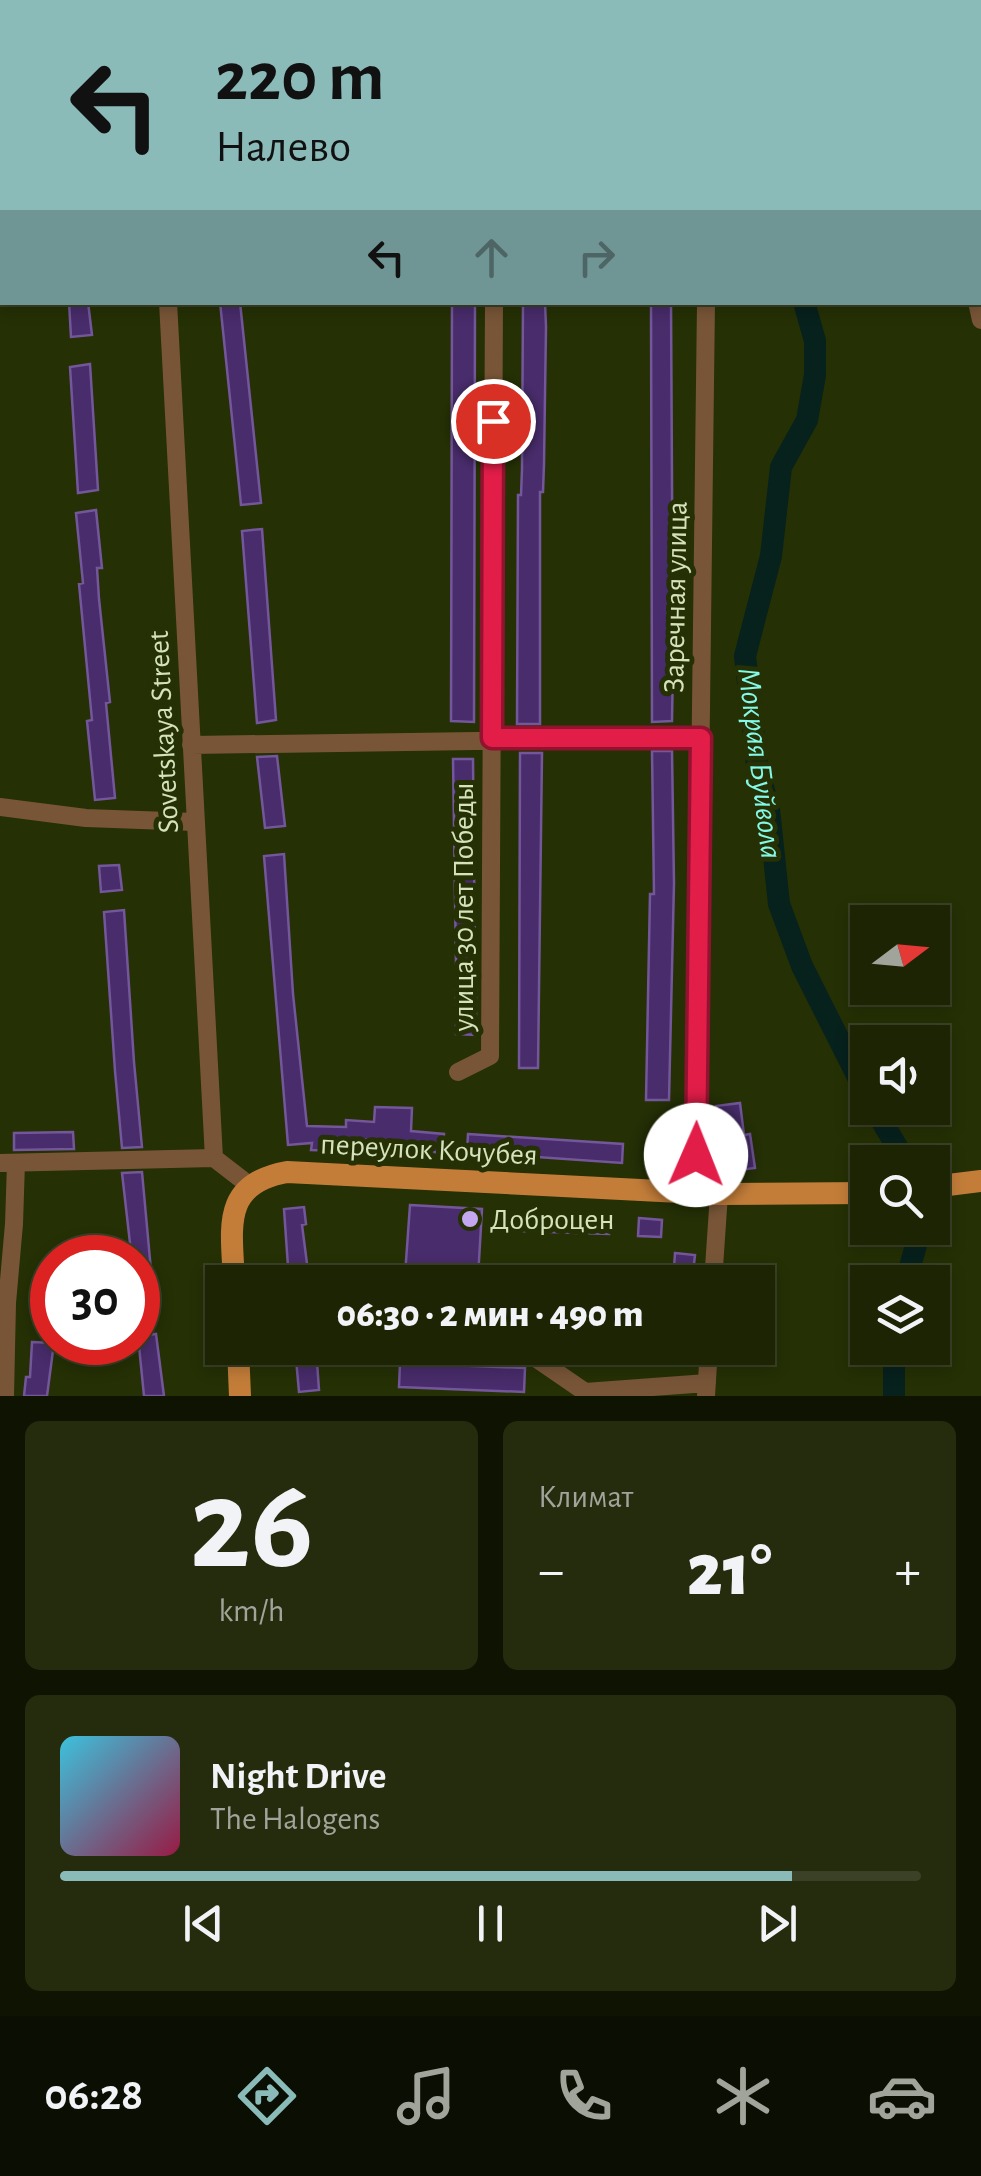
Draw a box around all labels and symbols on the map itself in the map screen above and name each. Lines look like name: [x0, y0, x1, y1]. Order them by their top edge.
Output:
pin: [451, 379, 536, 464]
street label: Заречная улица: [659, 501, 693, 693]
street label: Sovetskaya Street: [144, 629, 184, 834]
water label: Мокрая Буйвола: [731, 666, 788, 861]
street label: улица 30 лет Победы: [449, 783, 479, 1032]
north arrow: [850, 905, 950, 1005]
position arrow: [644, 1103, 748, 1207]
street label: переулок Кочубея: [320, 1129, 538, 1171]
place label: Доброцен: [490, 1205, 614, 1235]
marker: Доброцен: [459, 1208, 481, 1230]
speed limit sign: 30: [30, 1235, 160, 1365]

